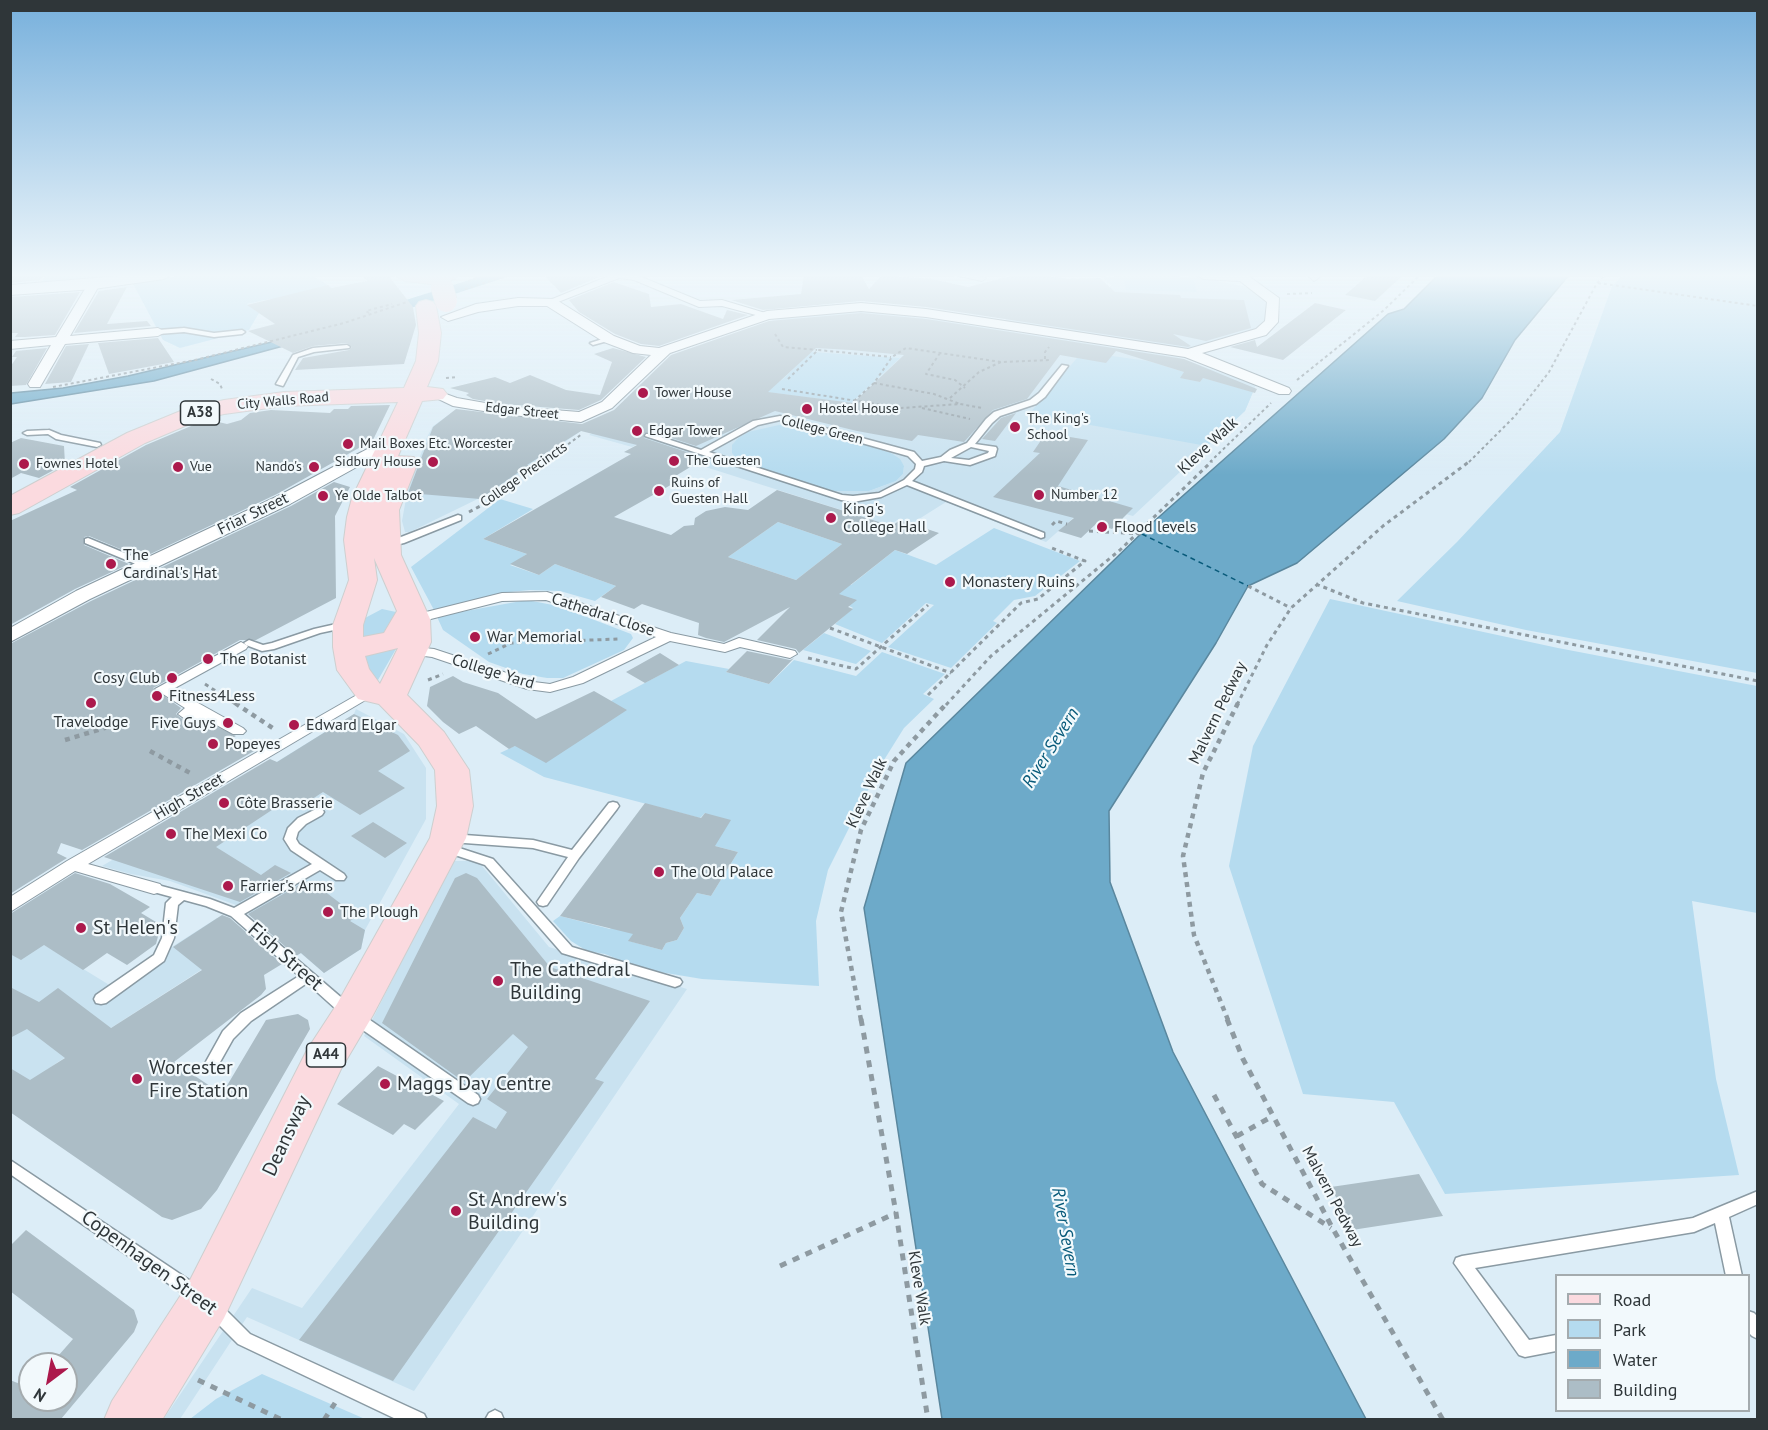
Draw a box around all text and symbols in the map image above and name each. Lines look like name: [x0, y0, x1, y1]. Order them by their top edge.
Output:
place label: Tower House: [655, 385, 732, 401]
marker: Tower House: [636, 386, 650, 400]
street label: City Walls Road: [236, 389, 330, 413]
street label: Edgar Street: [484, 399, 560, 423]
road number: A38: [180, 401, 220, 425]
place label: Hostel House: [819, 401, 899, 417]
marker: Hostel House: [800, 402, 814, 416]
place label: The King's School: [1027, 411, 1089, 443]
street label: College Green: [779, 412, 865, 448]
street label: Kleve Walk: [1174, 413, 1242, 479]
marker: The King's School: [1008, 420, 1022, 434]
place label: Edgar Tower: [649, 423, 722, 439]
marker: Edgar Tower: [630, 424, 644, 438]
place label: Mail Boxes Etc. Worcester: [360, 436, 512, 452]
marker: Mail Boxes Etc. Worcester: [341, 437, 355, 451]
street label: College Precincts: [477, 439, 571, 511]
place label: The Guesten: [686, 453, 761, 469]
place label: Sidbury House: [335, 454, 421, 470]
marker: The Guesten: [667, 454, 681, 468]
marker: Sidbury House: [426, 455, 440, 469]
place label: Fownes Hotel: [36, 456, 118, 472]
marker: Fownes Hotel: [17, 457, 31, 471]
place label: Vue: [190, 459, 212, 475]
place label: Nando's: [256, 459, 302, 475]
marker: Vue: [171, 460, 185, 474]
marker: Nando's: [307, 460, 321, 474]
place label: Ruins of Guesten Hall: [671, 475, 748, 508]
marker: Ruins of Guesten Hall: [652, 484, 666, 498]
place label: Number 12: [1051, 487, 1118, 503]
place label: Ye Olde Talbot: [335, 488, 422, 504]
marker: Number 12: [1032, 488, 1046, 502]
street label: Friar Street: [214, 489, 292, 539]
marker: Ye Olde Talbot: [316, 489, 330, 503]
place label: King's College Hall: [843, 499, 926, 537]
marker: King's College Hall: [824, 511, 838, 525]
place label: Flood levels: [1114, 517, 1196, 537]
marker: Flood levels: [1095, 520, 1109, 534]
place label: The Cardinal's Hat: [123, 545, 217, 583]
marker: The Cardinal's Hat: [104, 557, 118, 571]
place label: Monastery Ruins: [962, 572, 1075, 592]
marker: Monastery Ruins: [943, 575, 957, 589]
street label: Cathedral Close: [549, 589, 657, 641]
place label: War Memorial: [487, 627, 582, 647]
marker: War Memorial: [468, 630, 482, 644]
place label: The Botanist: [220, 649, 307, 669]
street label: College Yard: [449, 650, 537, 694]
marker: The Botanist: [201, 652, 215, 666]
street label: Malvern Pedway: [1185, 659, 1251, 767]
place label: Cosy Club: [93, 668, 160, 688]
marker: Cosy Club: [165, 671, 179, 685]
place label: Fitness4Less: [169, 686, 255, 706]
marker: Fitness4Less: [150, 689, 164, 703]
marker: Travelodge: [84, 696, 98, 710]
water label: River Severn: [1018, 704, 1084, 792]
place label: Travelodge: [54, 712, 128, 732]
place label: Five Guys: [151, 713, 216, 733]
place label: Edward Elgar: [306, 715, 396, 735]
marker: Five Guys: [221, 716, 235, 730]
marker: Edward Elgar: [287, 718, 301, 732]
place label: Popeyes: [225, 734, 281, 754]
marker: Popeyes: [206, 737, 220, 751]
street label: Kleve Walk: [842, 755, 892, 831]
street label: High Street: [151, 769, 227, 825]
place label: Côte Brasserie: [236, 793, 333, 813]
marker: Côte Brasserie: [217, 796, 231, 810]
place label: The Mexi Co: [183, 824, 267, 844]
marker: The Mexi Co: [164, 827, 178, 841]
place label: The Old Palace: [671, 862, 773, 882]
marker: The Old Palace: [652, 865, 666, 879]
place label: Farrier's Arms: [240, 876, 333, 896]
marker: Farrier's Arms: [221, 879, 235, 893]
place label: The Plough: [340, 902, 418, 922]
marker: The Plough: [321, 905, 335, 919]
place label: St Helen's: [93, 916, 178, 940]
street label: Fish Street: [243, 918, 327, 996]
marker: St Helen's: [74, 921, 88, 935]
place label: The Cathedral Building: [510, 958, 630, 1005]
marker: The Cathedral Building: [491, 974, 505, 988]
road number: A44: [306, 1043, 346, 1067]
place label: Worcester Fire Station: [149, 1056, 248, 1103]
marker: Worcester Fire Station: [130, 1072, 144, 1086]
place label: Maggs Day Centre: [397, 1072, 551, 1096]
marker: Maggs Day Centre: [378, 1077, 392, 1091]
street label: Deansway: [258, 1092, 316, 1180]
street label: Malvern Pedway: [1297, 1143, 1367, 1251]
water label: River Severn: [1047, 1186, 1083, 1278]
place label: St Andrew's Building: [468, 1188, 567, 1235]
marker: St Andrew's Building: [449, 1204, 463, 1218]
street label: Copenhagen Street: [76, 1206, 222, 1320]
street label: Kleve Walk: [904, 1249, 934, 1327]
legend: [1555, 1274, 1750, 1412]
text: Road: [1613, 1288, 1651, 1311]
text: Park: [1613, 1318, 1646, 1341]
text: Water: [1613, 1348, 1657, 1371]
north arrow: [18, 1352, 78, 1412]
text: Building: [1613, 1378, 1677, 1401]
text: N: [30, 1384, 49, 1407]

